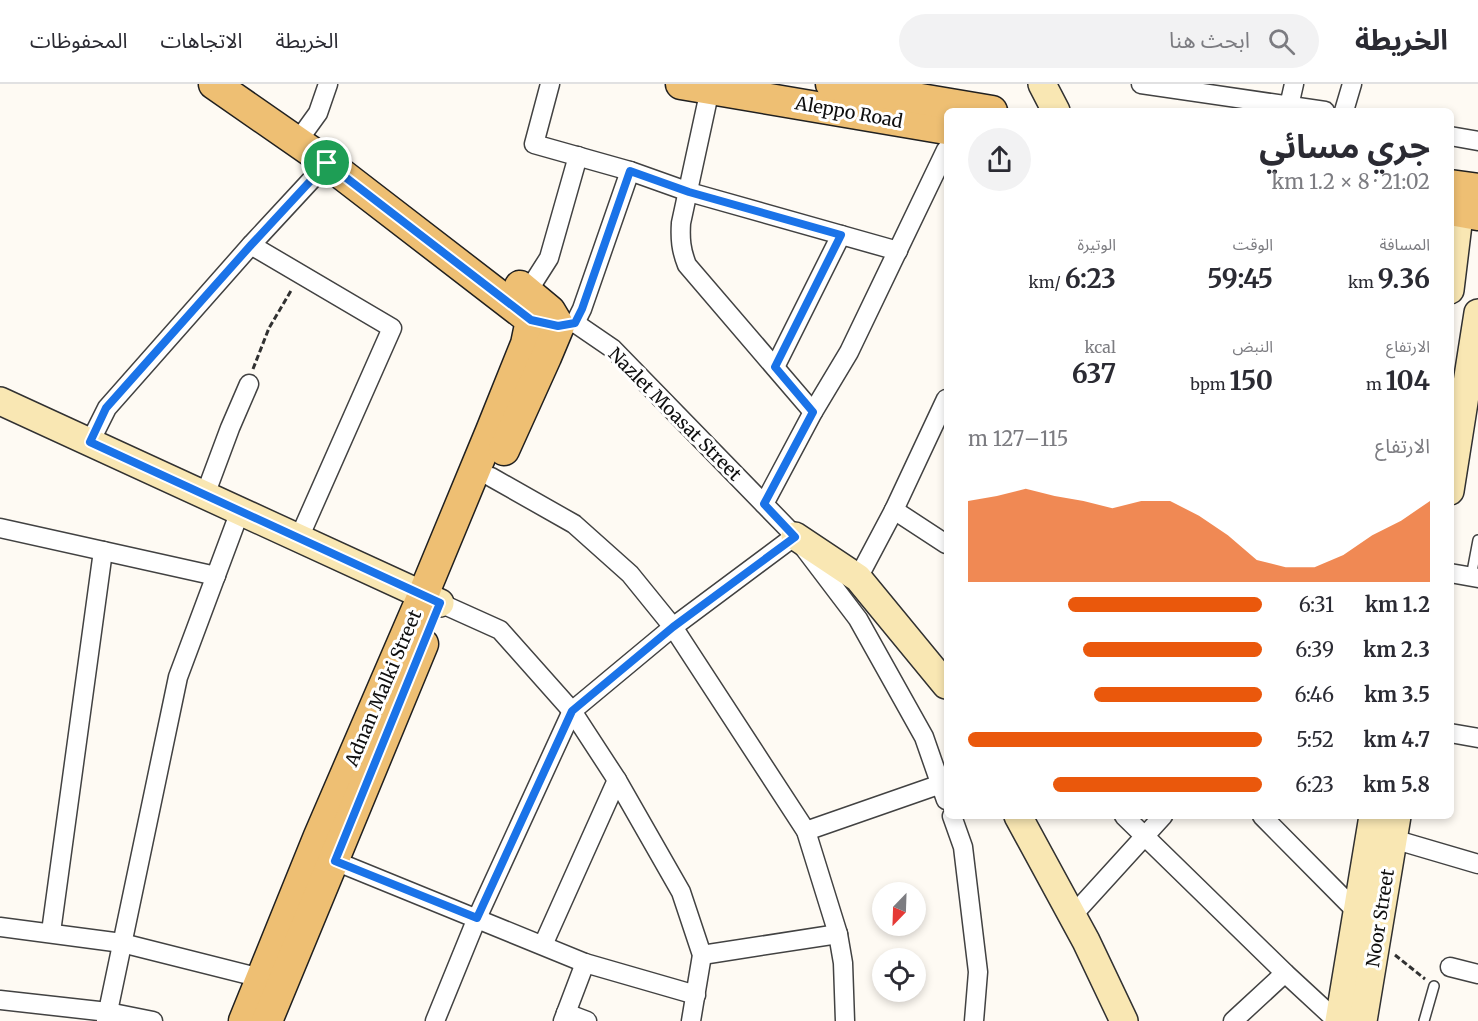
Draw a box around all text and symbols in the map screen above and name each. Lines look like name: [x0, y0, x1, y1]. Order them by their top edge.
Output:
search box: [899, 14, 1319, 68]
text: الخريطة: [1355, 22, 1448, 58]
icon: search: [1265, 25, 1298, 58]
text: ابحث هنا: [1169, 26, 1250, 54]
text: المحفوظات: [30, 27, 127, 54]
text: الاتجاهات: [160, 27, 242, 54]
text: الخريطة: [275, 27, 338, 54]
street label: Aleppo Road: [792, 91, 905, 133]
text: جري مسائي: [1259, 126, 1430, 167]
button: share: [968, 128, 1031, 191]
pin: [301, 137, 352, 188]
icon: arrive: [310, 146, 343, 179]
text: 21:02 · 8 × 1.2 km: [1272, 169, 1430, 194]
text: الوتيرة: [1078, 234, 1116, 254]
text: الوقت: [1233, 234, 1273, 254]
text: المسافة: [1380, 234, 1430, 254]
text: 6:23: [1065, 262, 1116, 295]
text: 59:45: [1207, 262, 1273, 295]
text: 9.36: [1378, 262, 1430, 295]
text: /km: [1029, 272, 1065, 292]
text: km: [1348, 272, 1378, 292]
text: النبض: [1232, 336, 1273, 356]
text: الارتفاع: [1386, 336, 1430, 356]
text: kcal: [1085, 337, 1116, 357]
street label: Nazlet Moasat Street: [604, 343, 746, 485]
text: 637: [1072, 357, 1116, 390]
text: 150: [1229, 364, 1273, 397]
text: 104: [1386, 364, 1430, 397]
text: bpm: [1190, 374, 1229, 394]
text: m: [1366, 374, 1386, 394]
text: 115–127 m: [968, 426, 1068, 451]
text: الارتفاع: [1375, 433, 1430, 458]
text: 6:31: [1299, 592, 1334, 617]
text: 1.2 km: [1365, 592, 1430, 617]
street label: Adnan Malki Street: [339, 606, 426, 771]
text: 6:39: [1295, 637, 1334, 662]
text: 2.3 km: [1363, 637, 1430, 662]
text: 6:46: [1294, 682, 1334, 707]
text: 3.5 km: [1364, 682, 1430, 707]
text: 5:52: [1296, 727, 1334, 752]
text: 4.7 km: [1363, 727, 1430, 752]
text: 6:23: [1295, 772, 1334, 797]
text: 5.8 km: [1363, 772, 1430, 797]
street label: Noor Street: [1361, 867, 1399, 969]
north arrow: [872, 882, 926, 936]
map controls: [872, 882, 926, 1002]
button: locate: [872, 948, 926, 1002]

